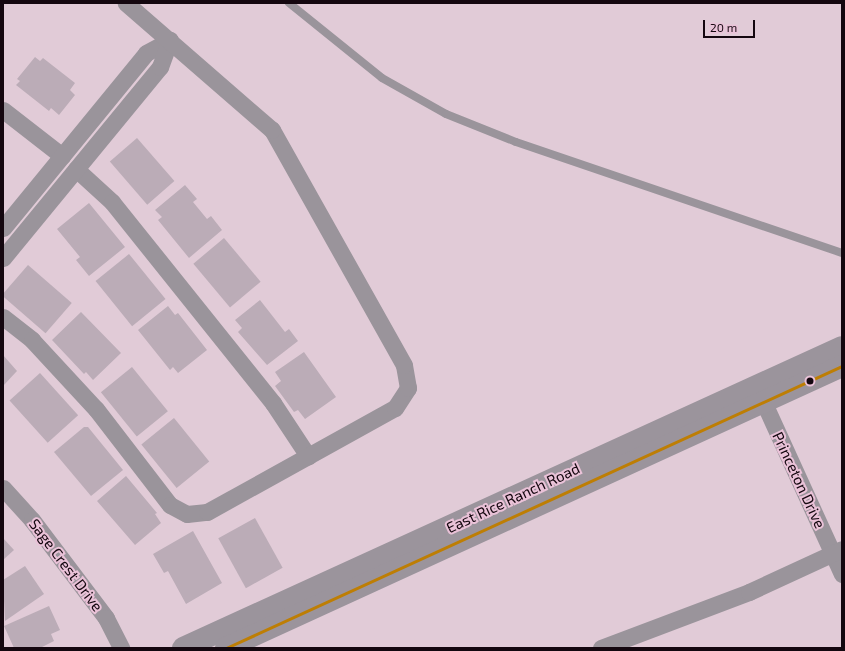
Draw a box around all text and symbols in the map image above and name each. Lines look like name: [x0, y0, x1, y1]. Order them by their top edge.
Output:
scale bar: [705, 12, 757, 38]
text: 20 m: [710, 20, 737, 34]
unlabelled marker: [805, 376, 815, 386]
street label: Princeton Drive: [769, 429, 829, 531]
street label: East Rice Ranch Road: [443, 459, 583, 537]
street label: Sage Crest Drive: [25, 515, 107, 615]

